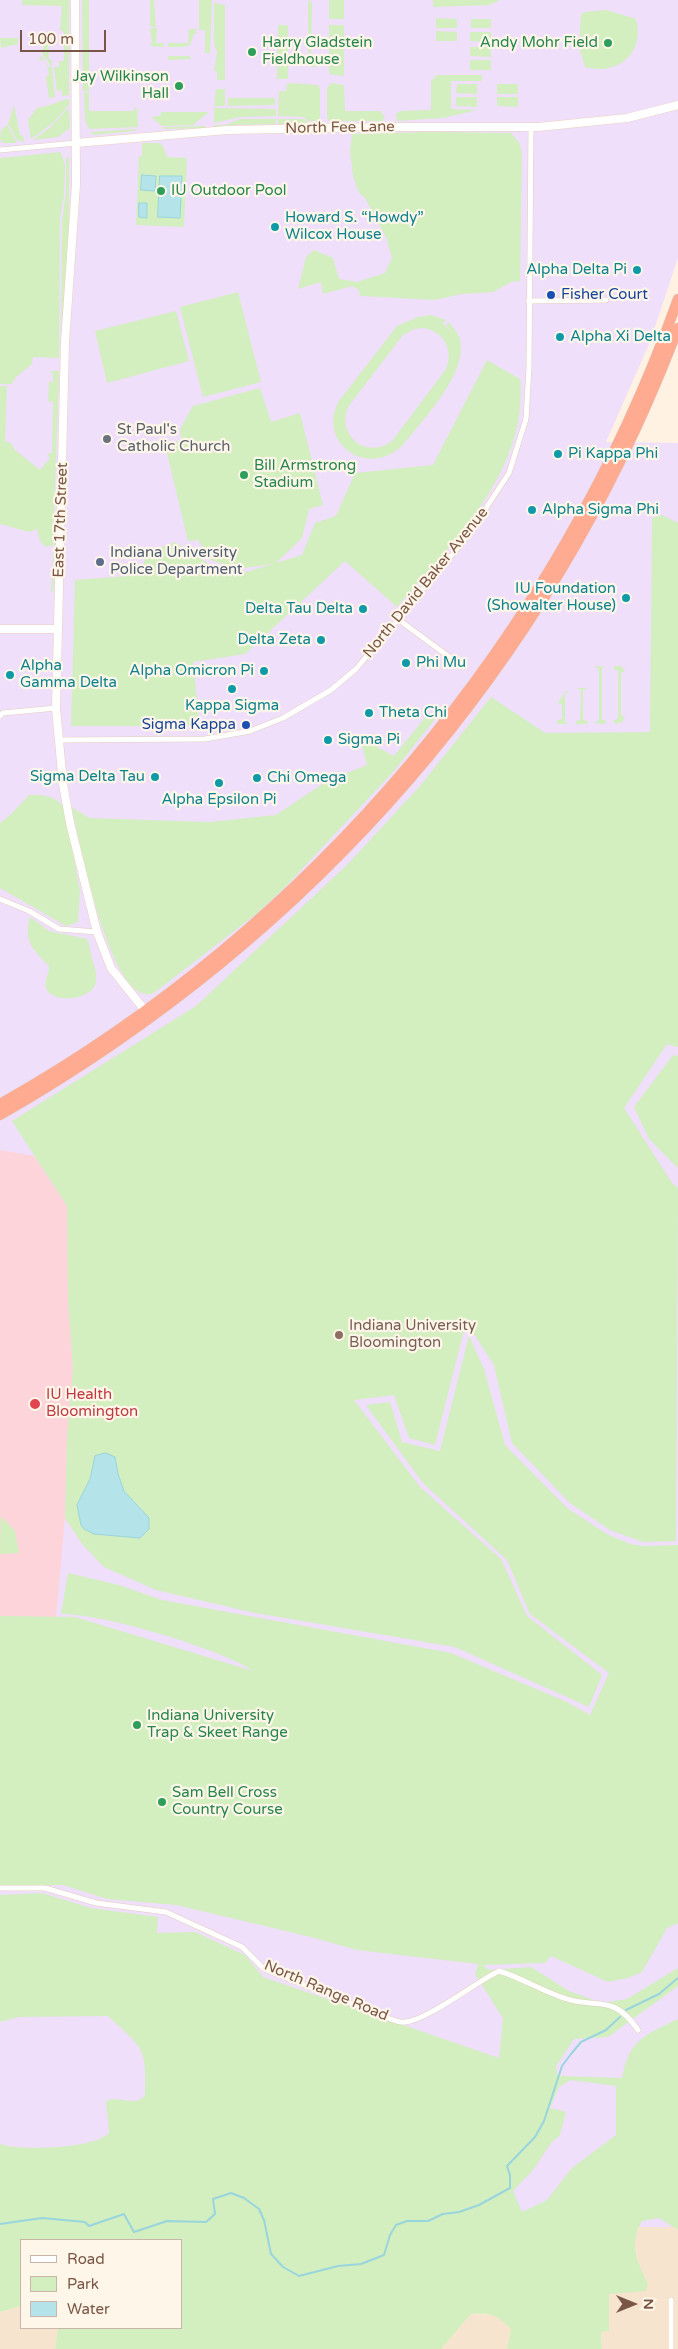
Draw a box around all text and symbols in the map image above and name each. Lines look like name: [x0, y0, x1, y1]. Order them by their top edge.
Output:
scale bar: [22, 20, 109, 52]
text: 100 m: [28, 30, 74, 48]
place label: Harry Gladstein Fieldhouse: [262, 34, 372, 69]
place label: Andy Mohr Field: [480, 34, 598, 52]
marker: Andy Mohr Field: [602, 37, 614, 49]
marker: Harry Gladstein Fieldhouse: [246, 46, 258, 58]
place label: Jay Wilkinson Hall: [73, 68, 169, 103]
marker: Jay Wilkinson Hall: [173, 80, 185, 92]
street label: North Fee Lane: [285, 118, 395, 138]
place label: IU Outdoor Pool: [171, 182, 287, 200]
marker: IU Outdoor Pool: [155, 185, 167, 197]
place label: Howard S. “Howdy” Wilcox House: [285, 209, 424, 244]
marker: Howard S. “Howdy” Wilcox House: [269, 221, 281, 233]
place label: Alpha Delta Pi: [526, 261, 627, 279]
marker: Alpha Delta Pi: [631, 264, 643, 276]
place label: Fisher Court: [561, 286, 648, 304]
marker: Fisher Court: [545, 289, 557, 301]
place label: Alpha Xi Delta: [570, 328, 671, 346]
marker: Alpha Xi Delta: [554, 331, 566, 343]
place label: St Paul's Catholic Church: [117, 421, 230, 456]
marker: St Paul's Catholic Church: [101, 433, 113, 445]
place label: Pi Kappa Phi: [568, 445, 658, 463]
marker: Pi Kappa Phi: [552, 448, 564, 460]
place label: Bill Armstrong Stadium: [254, 457, 356, 492]
street label: East 17th Street: [50, 462, 72, 578]
marker: Bill Armstrong Stadium: [238, 469, 250, 481]
place label: Alpha Sigma Phi: [542, 501, 659, 519]
street label: North David Baker Avenue: [360, 504, 492, 662]
marker: Alpha Sigma Phi: [526, 504, 538, 516]
place label: Indiana University Police Department: [110, 544, 243, 579]
marker: Indiana University Police Department: [94, 556, 106, 568]
place label: IU Foundation (Showalter House): [487, 580, 616, 615]
marker: IU Foundation (Showalter House): [620, 592, 632, 604]
place label: Delta Tau Delta: [245, 600, 353, 618]
marker: Delta Tau Delta: [357, 603, 369, 615]
place label: Delta Zeta: [238, 631, 311, 649]
marker: Delta Zeta: [315, 634, 327, 646]
place label: Phi Mu: [416, 654, 466, 672]
place label: Alpha Gamma Delta: [20, 657, 117, 692]
marker: Phi Mu: [400, 657, 412, 669]
place label: Alpha Omicron Pi: [129, 662, 254, 680]
marker: Alpha Omicron Pi: [258, 665, 270, 677]
marker: Alpha Gamma Delta: [4, 669, 16, 681]
marker: Kappa Sigma: [226, 683, 238, 695]
place label: Kappa Sigma: [185, 697, 279, 715]
place label: Theta Chi: [379, 704, 447, 722]
marker: Theta Chi: [363, 707, 375, 719]
place label: Sigma Kappa: [142, 716, 236, 734]
marker: Sigma Kappa: [240, 719, 252, 731]
place label: Sigma Pi: [338, 731, 400, 749]
marker: Sigma Pi: [322, 734, 334, 746]
place label: Sigma Delta Tau: [30, 768, 145, 786]
place label: Chi Omega: [267, 769, 346, 787]
marker: Sigma Delta Tau: [149, 771, 161, 783]
marker: Chi Omega: [251, 772, 263, 784]
marker: Alpha Epsilon Pi: [213, 777, 225, 789]
place label: Alpha Epsilon Pi: [161, 791, 277, 809]
place label: Indiana University Bloomington: [349, 1317, 476, 1352]
marker: Indiana University Bloomington: [333, 1329, 345, 1341]
place label: IU Health Bloomington: [46, 1386, 138, 1421]
marker: IU Health Bloomington: [28, 1397, 42, 1411]
place label: Indiana University Trap & Skeet Range: [147, 1707, 288, 1742]
marker: Indiana University Trap & Skeet Range: [131, 1719, 143, 1731]
place label: Sam Bell Cross Country Course: [172, 1784, 283, 1819]
marker: Sam Bell Cross Country Course: [156, 1796, 168, 1808]
street label: North Range Road: [261, 1957, 391, 2025]
legend: [20, 2239, 182, 2329]
text: Road: [67, 2250, 105, 2268]
text: Park: [67, 2275, 99, 2293]
north arrow: [608, 2279, 658, 2329]
text: N: [640, 2298, 657, 2310]
text: Water: [67, 2300, 110, 2318]

